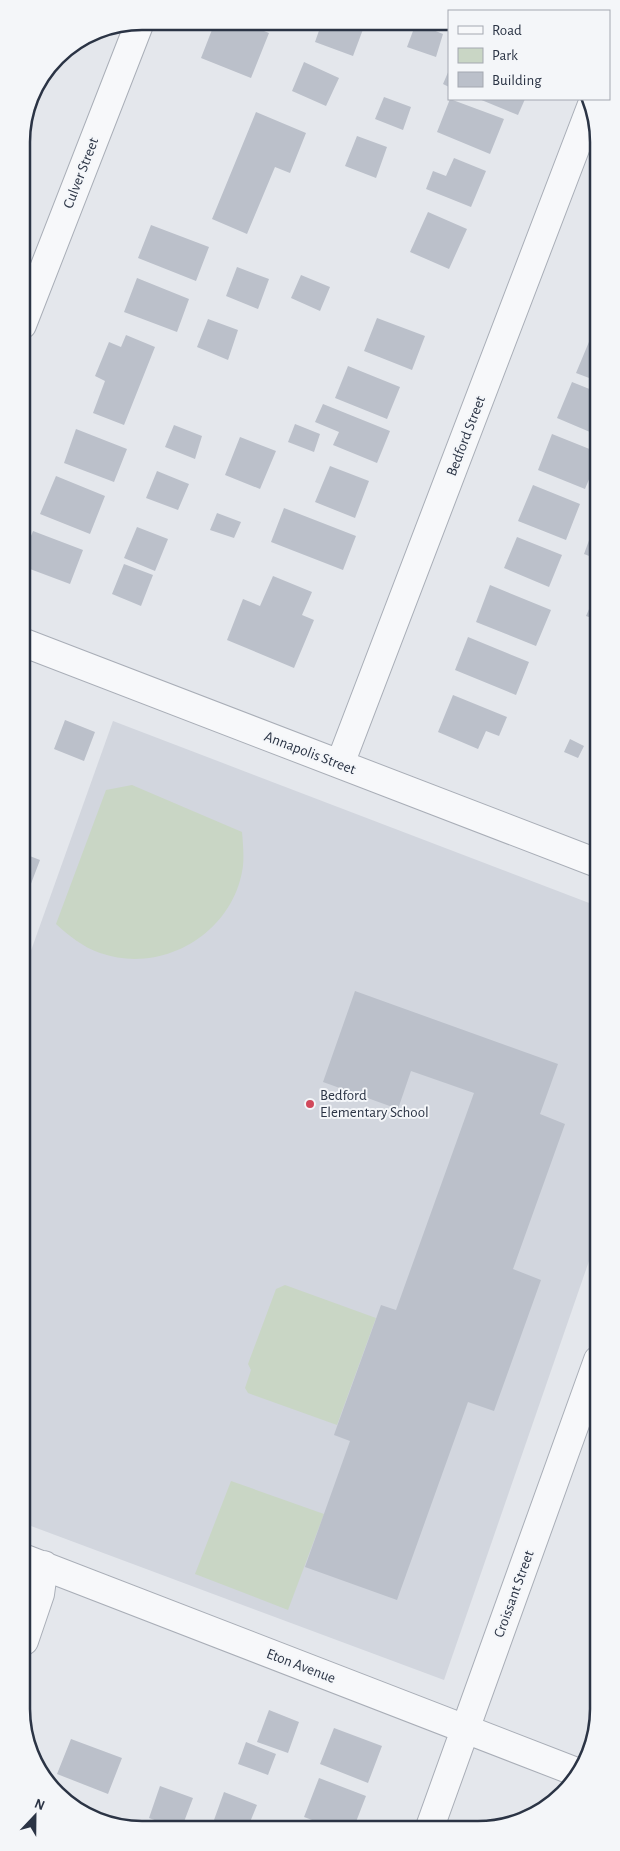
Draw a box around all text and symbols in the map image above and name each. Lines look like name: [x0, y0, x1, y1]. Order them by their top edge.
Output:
legend: [448, 10, 610, 100]
text: Road: [492, 23, 522, 38]
text: Park: [492, 48, 518, 63]
text: Building: [492, 73, 542, 88]
street label: Culver Street: [61, 135, 101, 211]
street label: Bedford Street: [444, 394, 488, 478]
street label: Annapolis Street: [262, 729, 358, 777]
place label: Bedford Elementary School: [320, 1088, 429, 1120]
marker: Bedford Elementary School: [304, 1098, 316, 1110]
street label: Croissant Street: [491, 1548, 537, 1640]
street label: Eton Avenue: [264, 1646, 338, 1686]
north arrow: [10, 1791, 60, 1841]
text: N: [32, 1797, 47, 1813]

